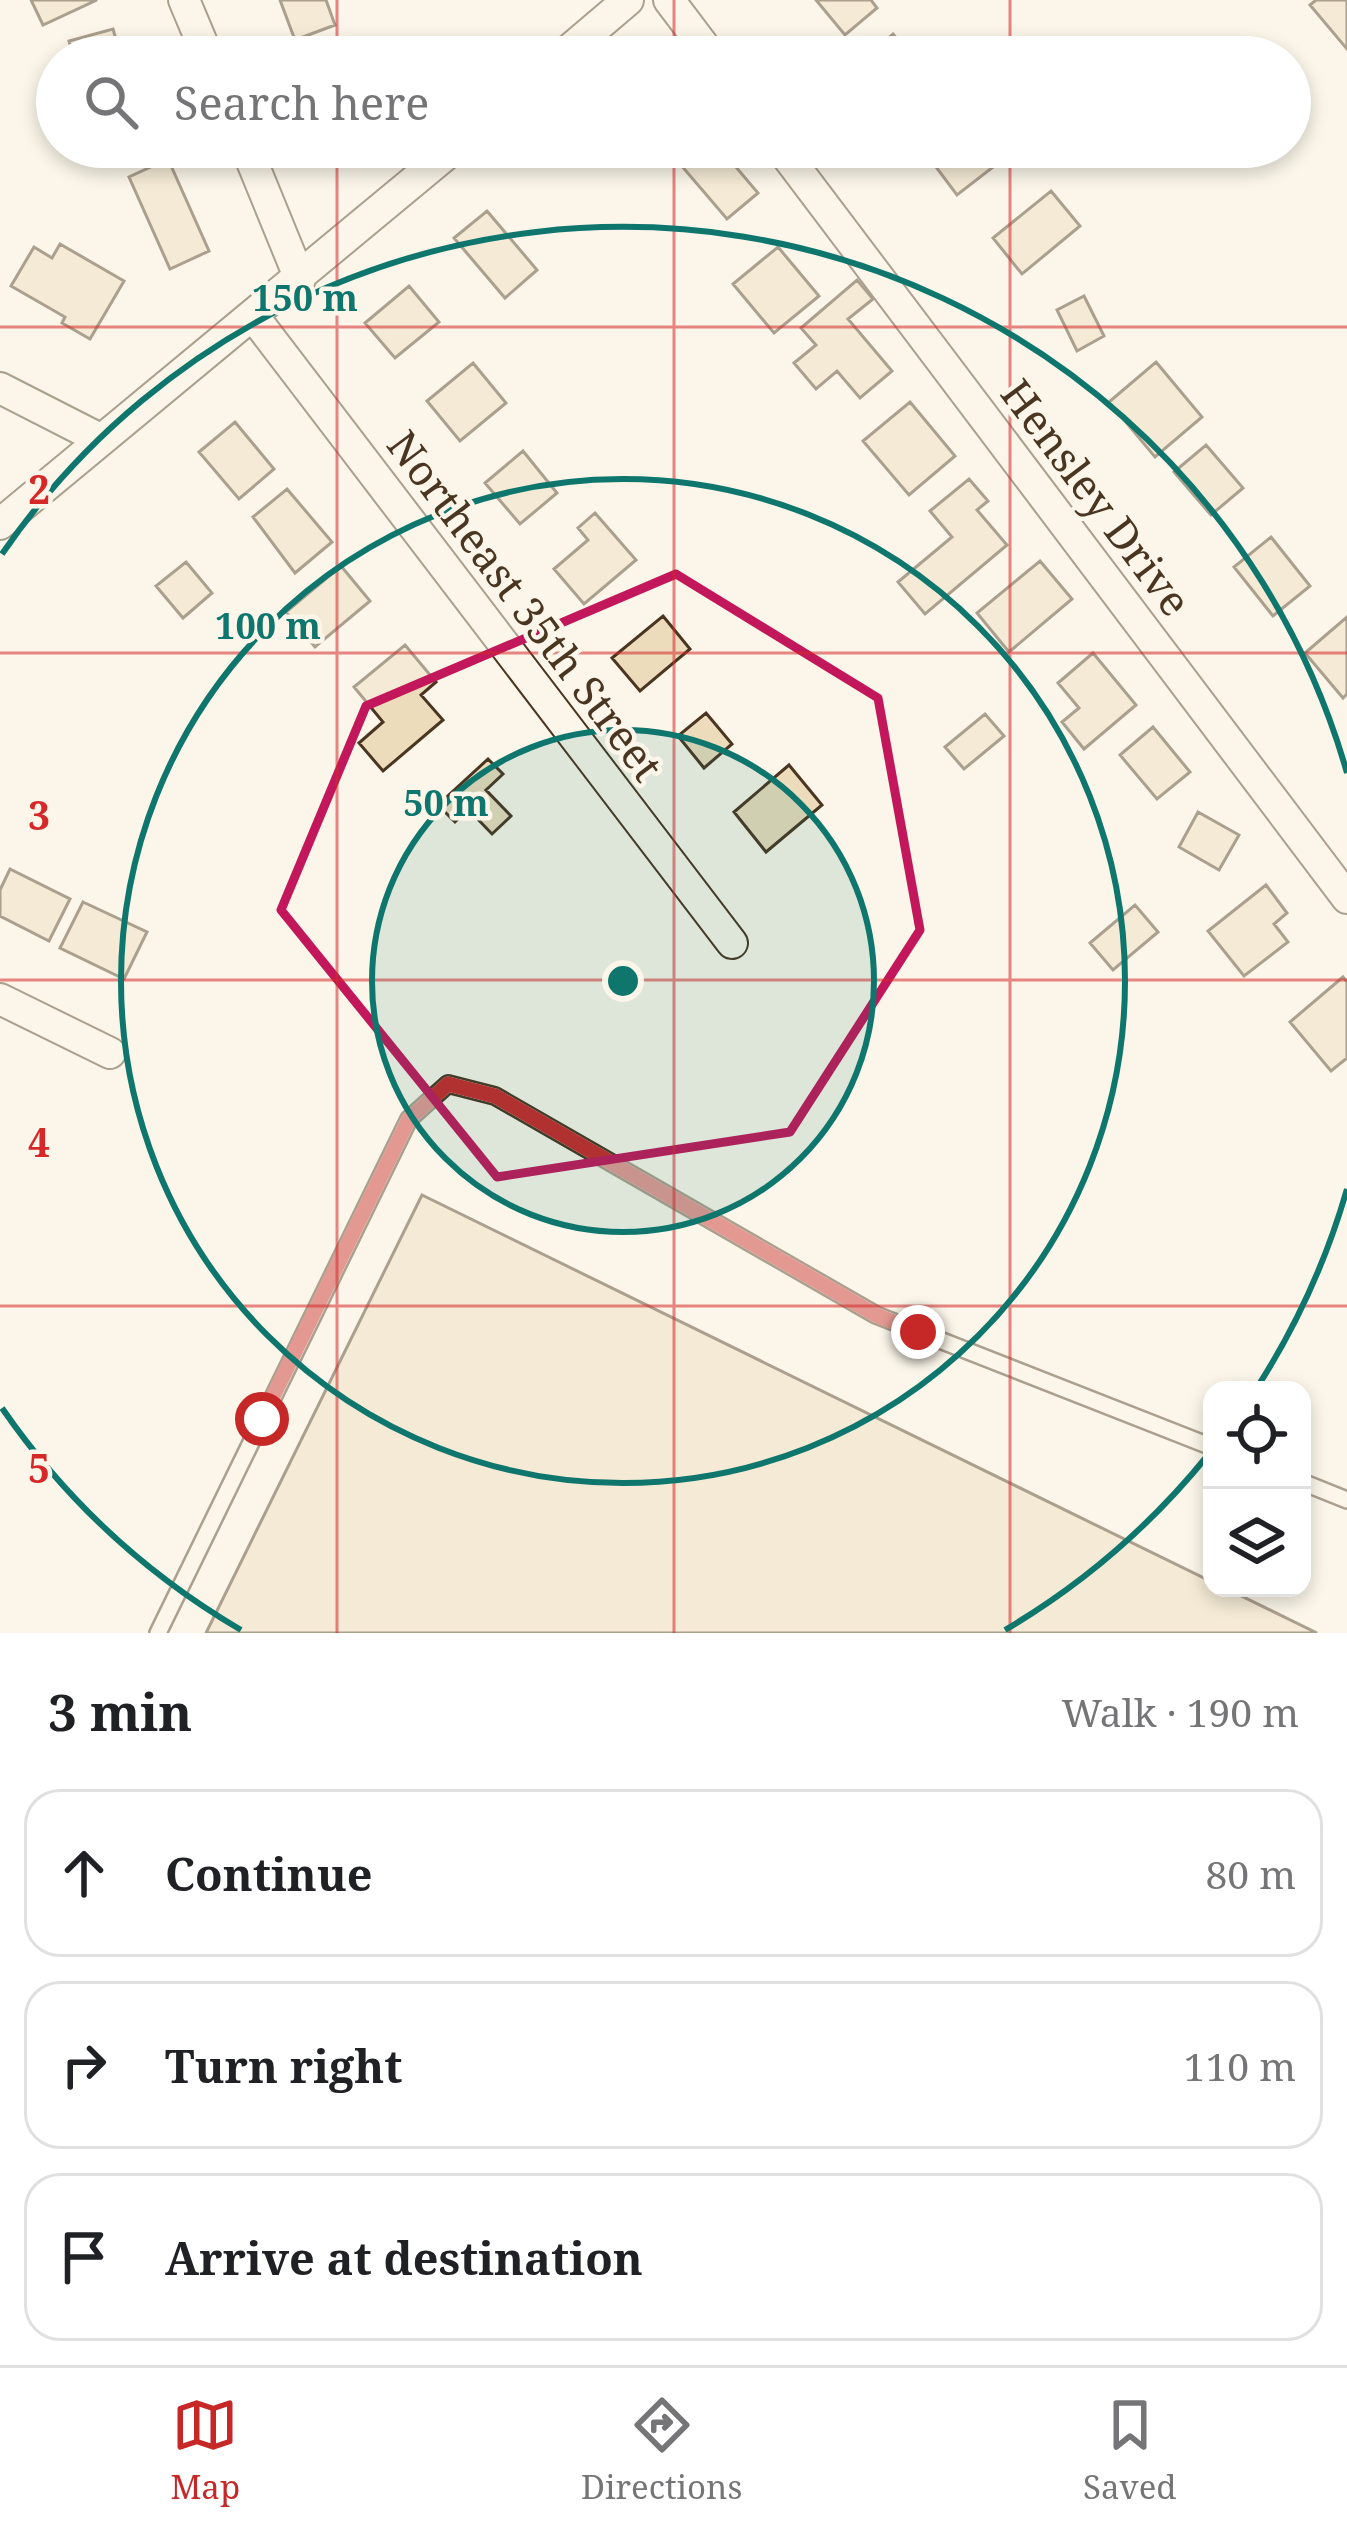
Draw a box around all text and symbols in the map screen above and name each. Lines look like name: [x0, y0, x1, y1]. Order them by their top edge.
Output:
search box: [36, 36, 1311, 168]
icon: search: [78, 69, 144, 135]
text: Search here: [174, 72, 429, 133]
text: 150 m: [252, 273, 358, 322]
street label: Hensley Drive: [989, 367, 1205, 627]
street label: Northeast 35th Street: [375, 418, 677, 792]
text: 2: [28, 462, 50, 515]
text: 100 m: [215, 601, 321, 650]
text: 50 m: [403, 778, 489, 827]
text: 3: [28, 788, 50, 841]
centre of rings: [602, 960, 644, 1002]
text: 4: [28, 1115, 50, 1168]
route end: [891, 1305, 945, 1359]
map controls: [1203, 1381, 1311, 1597]
button: locate: [1203, 1381, 1311, 1489]
route start: [235, 1392, 289, 1446]
text: 5: [28, 1441, 50, 1494]
button: layers: [1203, 1489, 1311, 1597]
text: 3 min: [48, 1676, 192, 1746]
text: Walk · 190 m: [1062, 1685, 1299, 1738]
icon: ahead: [51, 1840, 117, 1906]
text: Continue: [165, 1843, 373, 1904]
text: 80 m: [1205, 1847, 1296, 1900]
icon: right: [51, 2032, 117, 2098]
text: Turn right: [165, 2035, 402, 2096]
text: 110 m: [1184, 2039, 1296, 2092]
icon: arrive: [51, 2224, 117, 2290]
text: Arrive at destination: [165, 2227, 643, 2288]
tab: Map: [170, 2392, 240, 2509]
tab: Directions: [581, 2392, 742, 2509]
tab: Saved: [1083, 2392, 1177, 2509]

